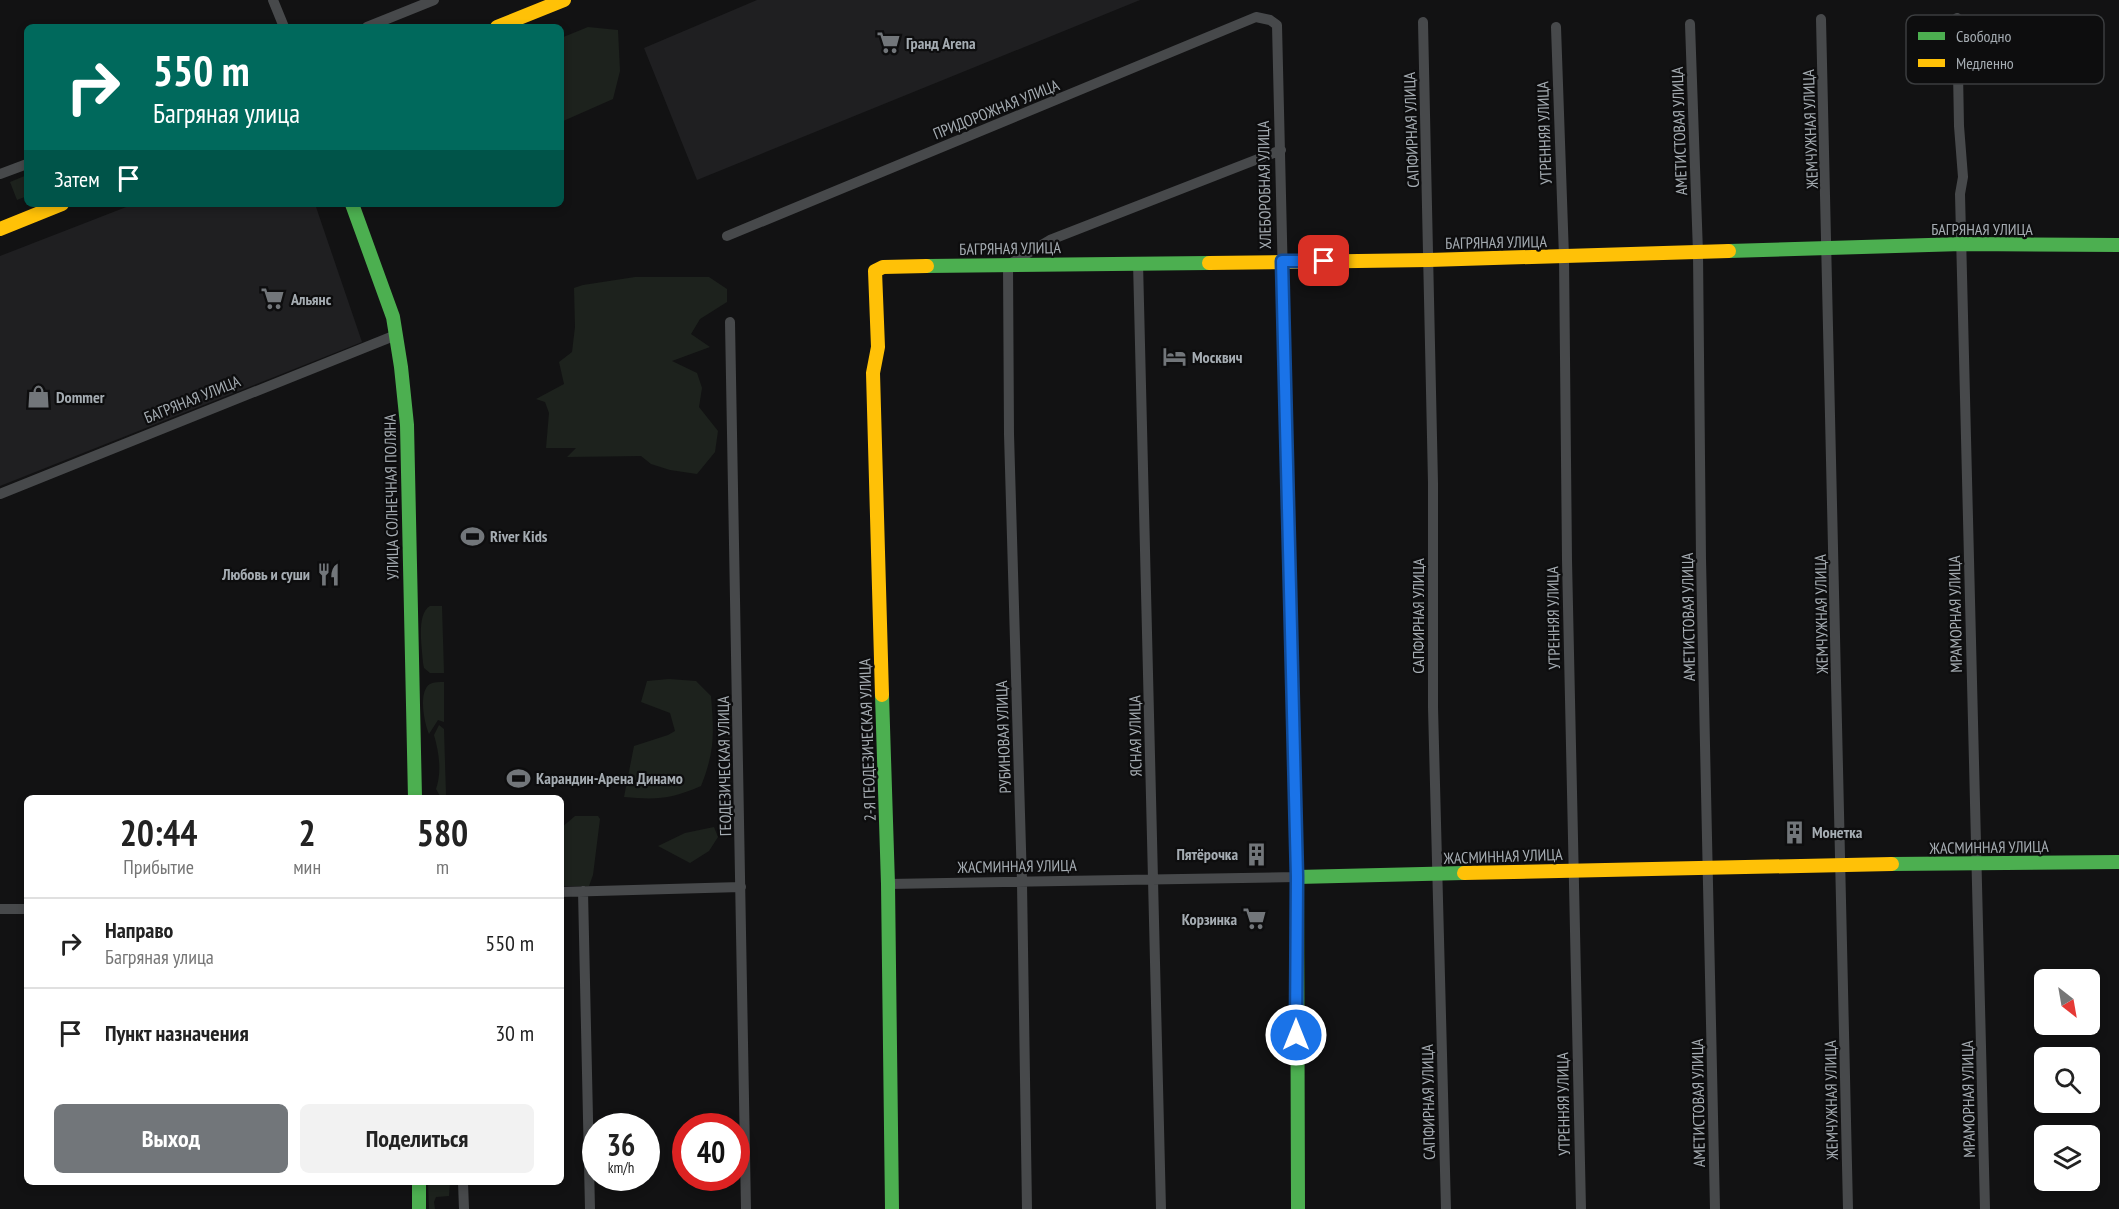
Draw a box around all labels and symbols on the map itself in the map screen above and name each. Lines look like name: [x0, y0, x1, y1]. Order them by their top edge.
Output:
legend: [1906, 15, 2104, 84]
text: Свободно: [1956, 26, 2011, 46]
supermarket icon: Гранд Arena: [875, 30, 901, 56]
place label: Гранд Arena: [906, 33, 976, 53]
text: Медленно: [1956, 53, 2014, 73]
street label: АМЕТИСТОВАЯ УЛИЦА: [1667, 66, 1691, 196]
street label: ЖЕМЧУЖНАЯ УЛИЦА: [1798, 69, 1822, 190]
street label: САПФИРНАЯ УЛИЦА: [1399, 71, 1423, 188]
street label: ПРИДОРОЖНАЯ УЛИЦА: [930, 74, 1062, 143]
street label: УТРЕННЯЯ УЛИЦА: [1532, 81, 1556, 185]
street label: ХЛЕБОРОБНАЯ УЛИЦА: [1253, 120, 1275, 249]
street label: БАГРЯНАЯ УЛИЦА: [1931, 219, 2033, 239]
street label: БАГРЯНАЯ УЛИЦА: [1445, 231, 1547, 253]
pin: [1298, 235, 1349, 286]
street label: БАГРЯНАЯ УЛИЦА: [959, 237, 1061, 259]
supermarket icon: Альянс: [260, 286, 286, 312]
place label: Альянс: [290, 289, 332, 309]
hotel icon: Москвич: [1161, 344, 1187, 370]
place label: Москвич: [1192, 347, 1243, 367]
street label: БАГРЯНАЯ УЛИЦА: [141, 371, 243, 427]
shop icon: Dommer: [25, 384, 51, 410]
place label: Dommer: [56, 387, 105, 407]
street label: УЛИЦА СОЛНЕЧНАЯ ПОЛЯНА: [380, 414, 402, 580]
sports icon: River Kids: [459, 523, 485, 549]
place label: River Kids: [490, 526, 548, 546]
street label: АМЕТИСТОВАЯ УЛИЦА: [1677, 552, 1699, 681]
street label: ЖЕМЧУЖНАЯ УЛИЦА: [1810, 554, 1832, 675]
street label: МРАМОРНАЯ УЛИЦА: [1944, 555, 1966, 673]
street label: САПФИРНАЯ УЛИЦА: [1408, 558, 1428, 674]
restaurant icon: Любовь и суши: [315, 561, 341, 587]
place label: Любовь и суши: [221, 564, 310, 584]
street label: УТРЕННЯЯ УЛИЦА: [1542, 566, 1564, 670]
street label: 2-Я ГЕОДЕЗИЧЕСКАЯ УЛИЦА: [854, 658, 880, 822]
street label: РУБИНОВАЯ УЛИЦА: [991, 680, 1015, 794]
street label: ГЕОДЕЗИЧЕСКАЯ УЛИЦА: [713, 695, 735, 836]
street label: ЯСНАЯ УЛИЦА: [1124, 695, 1146, 777]
sports icon: Карандин-Арена Динамо: [505, 765, 531, 791]
place label: Карандин-Арена Динамо: [536, 768, 683, 788]
building icon: Монетка: [1781, 819, 1807, 845]
place label: Монетка: [1812, 822, 1863, 842]
street label: ЖАСМИННАЯ УЛИЦА: [1928, 836, 2049, 858]
building icon: Пятёрочка: [1243, 841, 1269, 867]
place label: Пятёрочка: [1176, 844, 1238, 864]
street label: ЖАСМИННАЯ УЛИЦА: [1442, 844, 1563, 868]
street label: ЖАСМИННАЯ УЛИЦА: [956, 855, 1077, 877]
supermarket icon: Корзинка: [1242, 906, 1268, 932]
place label: Корзинка: [1182, 909, 1237, 929]
north arrow: [2034, 969, 2100, 1035]
position arrow: [1264, 1003, 1328, 1067]
street label: АМЕТИСТОВАЯ УЛИЦА: [1687, 1038, 1709, 1167]
street label: ЖЕМЧУЖНАЯ УЛИЦА: [1820, 1040, 1842, 1161]
street label: МРАМОРНАЯ УЛИЦА: [1957, 1040, 1979, 1158]
street label: САПФИРНАЯ УЛИЦА: [1417, 1044, 1439, 1160]
street label: УТРЕННЯЯ УЛИЦА: [1552, 1052, 1574, 1156]
speed limit sign: 40: [672, 1113, 750, 1191]

